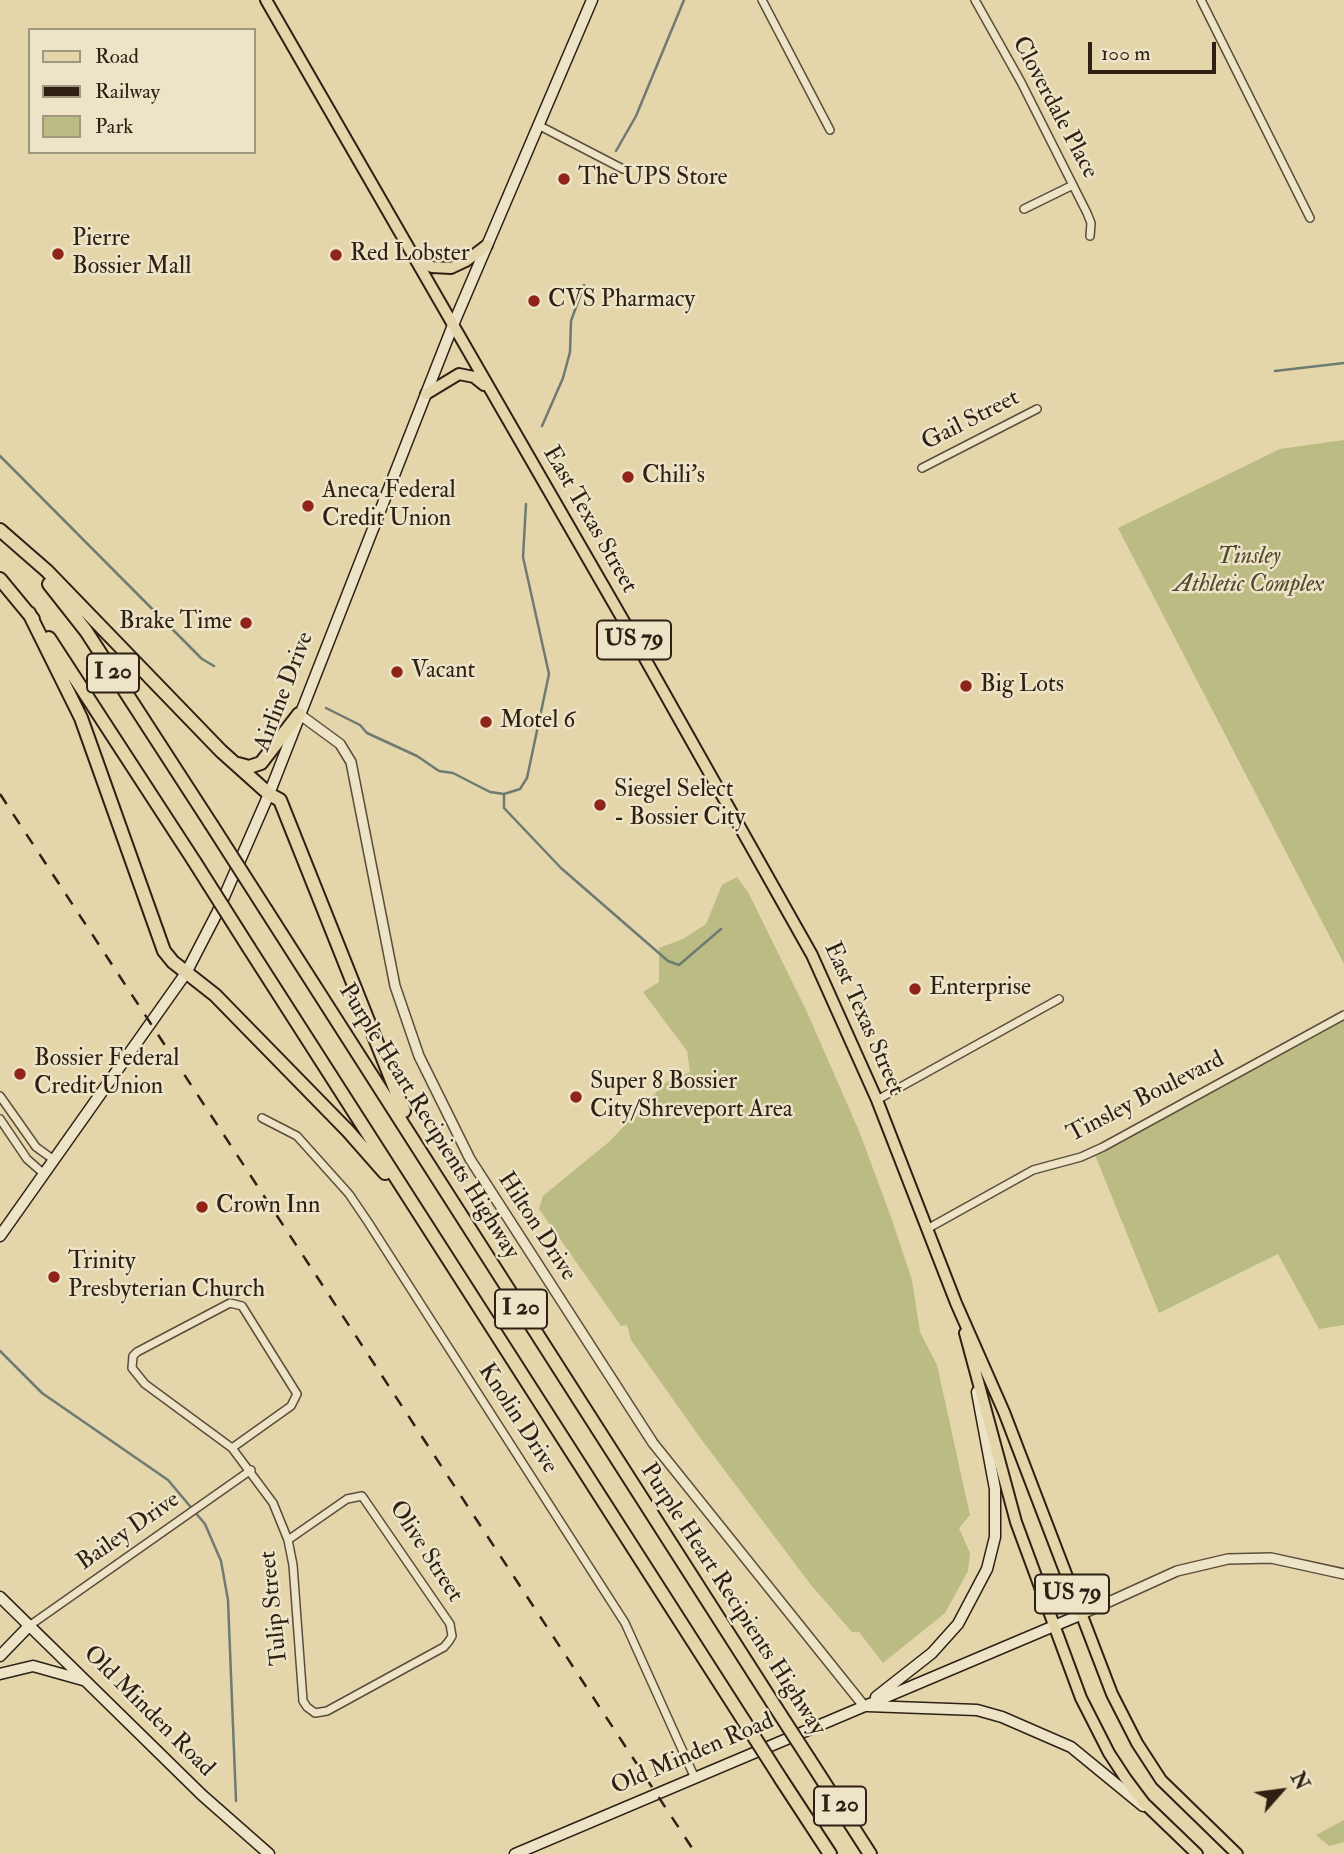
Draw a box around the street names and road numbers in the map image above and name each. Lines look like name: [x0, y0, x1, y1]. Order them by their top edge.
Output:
street label: Cloverdale Place: [1005, 32, 1103, 184]
street label: Gail Street: [917, 384, 1025, 458]
street label: East Texas Street: [535, 442, 643, 598]
road number: US 79: [597, 620, 671, 660]
street label: Airline Drive: [249, 628, 321, 756]
road number: I 20: [87, 653, 139, 692]
street label: East Texas Street: [816, 938, 910, 1100]
street label: Purple Heart Recipients Highway: [331, 979, 525, 1265]
street label: Tinsley Boulevard: [1063, 1046, 1229, 1150]
street label: Hilton Drive: [490, 1167, 582, 1287]
road number: I 20: [495, 1290, 547, 1328]
street label: Knolin Drive: [471, 1359, 563, 1479]
street label: Purple Heart Recipients Highway: [633, 1458, 831, 1742]
street label: Bailey Drive: [72, 1486, 186, 1578]
street label: Olive Street: [382, 1496, 468, 1608]
street label: Tulip Street: [255, 1549, 295, 1667]
road number: US 79: [1035, 1574, 1109, 1614]
street label: Old Minden Road: [76, 1640, 220, 1784]
street label: Old Minden Road: [607, 1708, 779, 1802]
road number: I 20: [814, 1786, 866, 1826]

